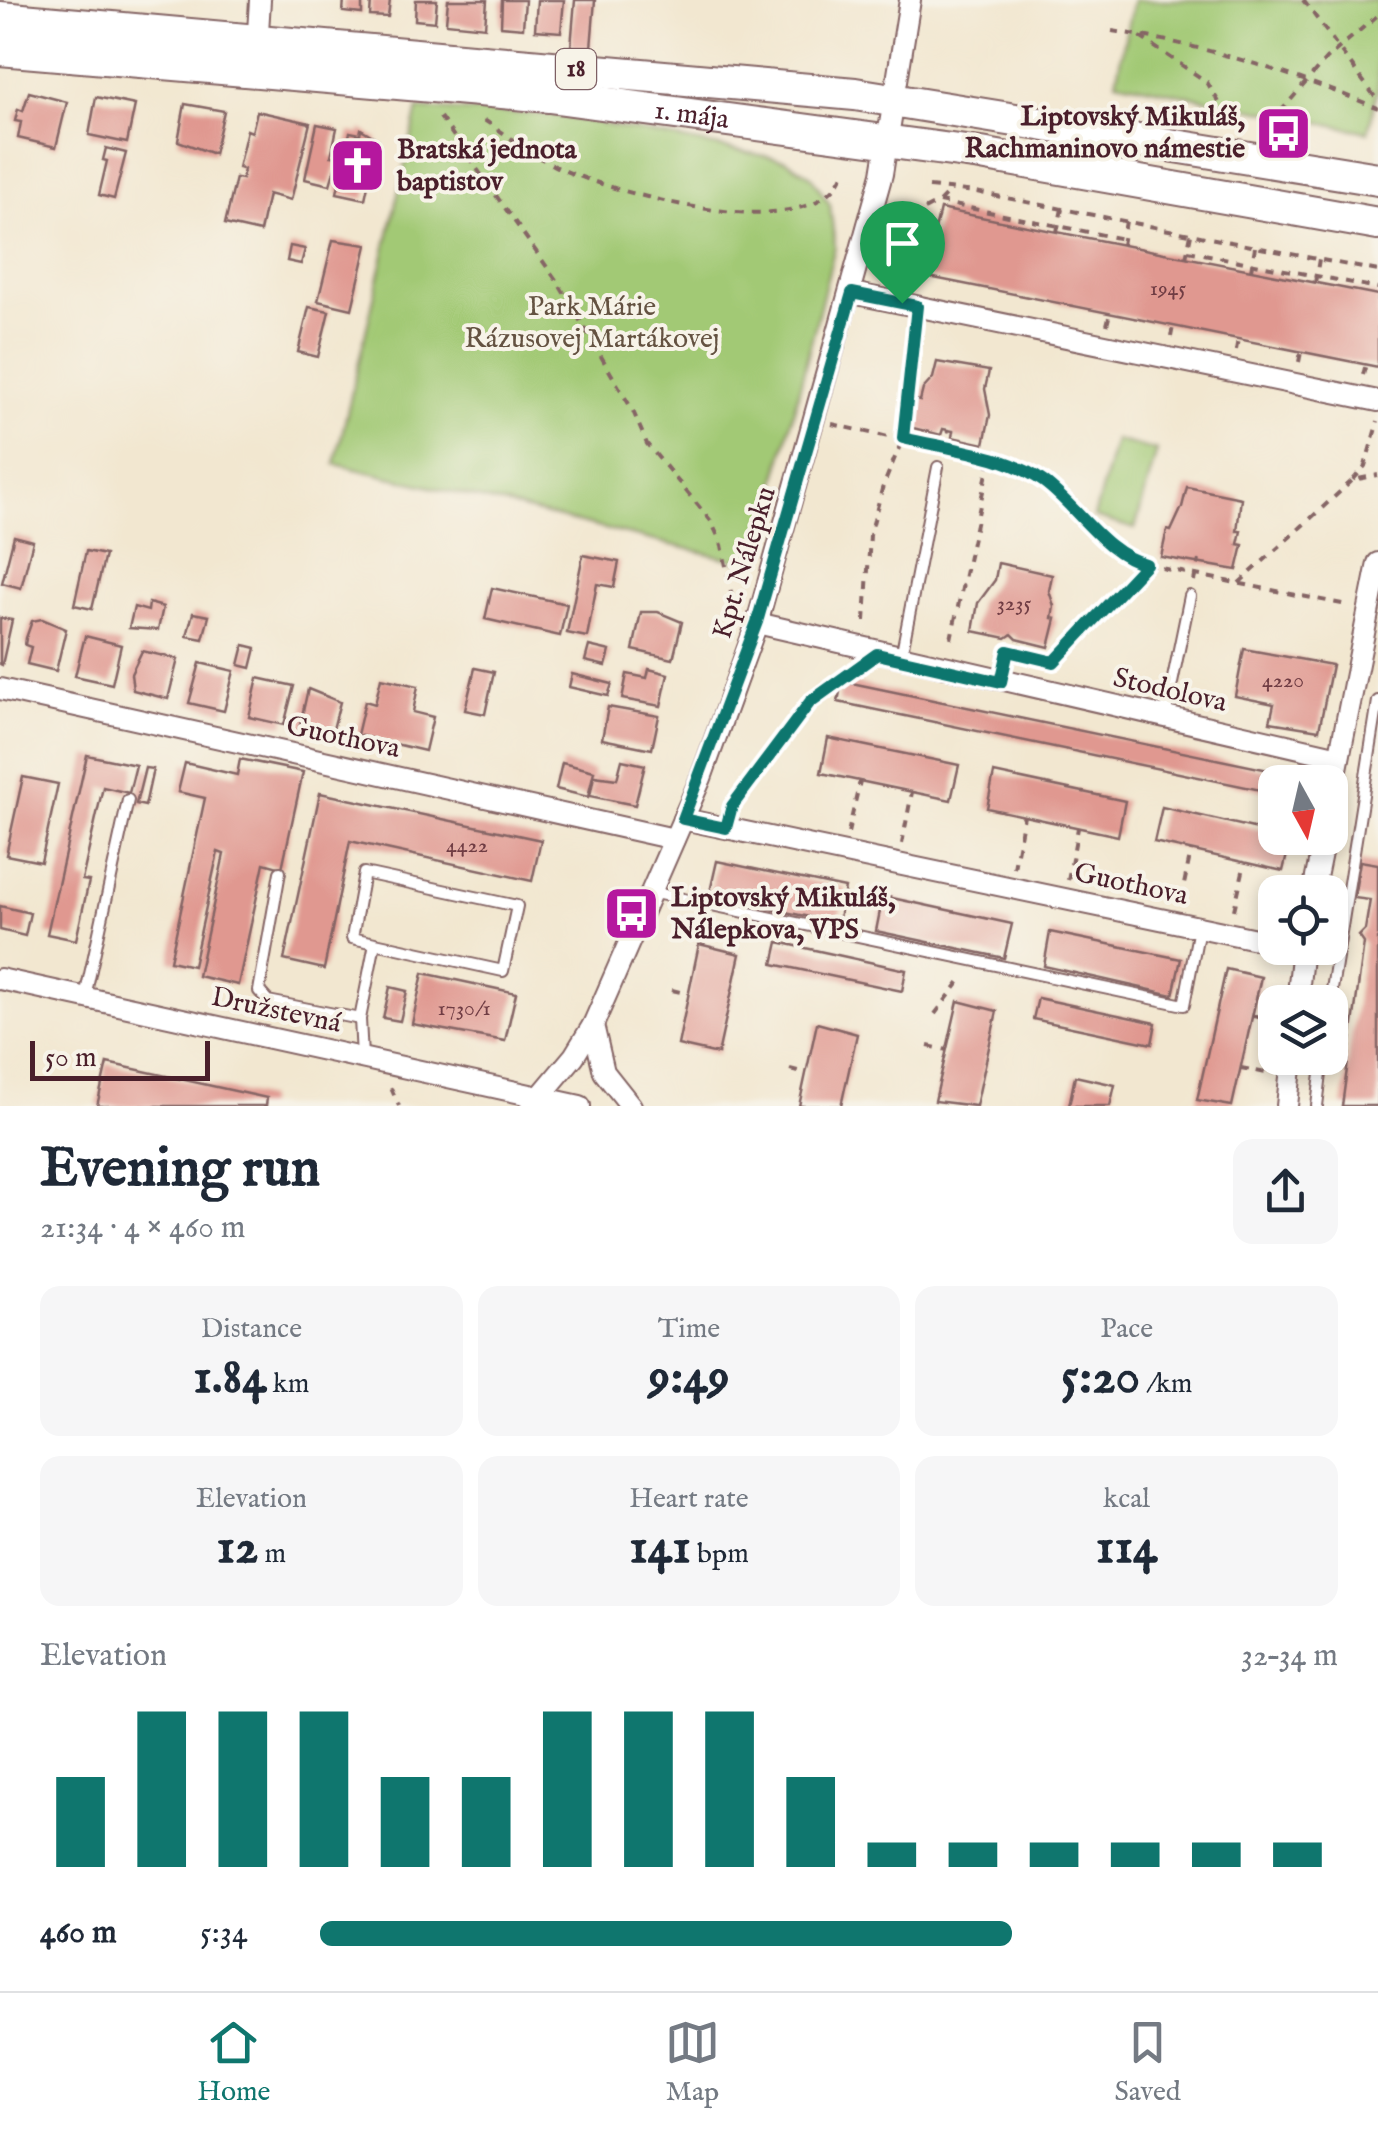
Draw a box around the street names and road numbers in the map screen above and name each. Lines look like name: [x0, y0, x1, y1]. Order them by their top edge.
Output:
road number: 18: [556, 49, 596, 89]
street label: 1. mája: [652, 93, 732, 138]
street label: Kpt. Nálepku: [705, 483, 785, 643]
street label: Stodolova: [1110, 661, 1231, 721]
street label: Guothova: [283, 709, 404, 767]
street label: Guothova: [1071, 856, 1192, 914]
street label: Družstevná: [208, 980, 345, 1042]

